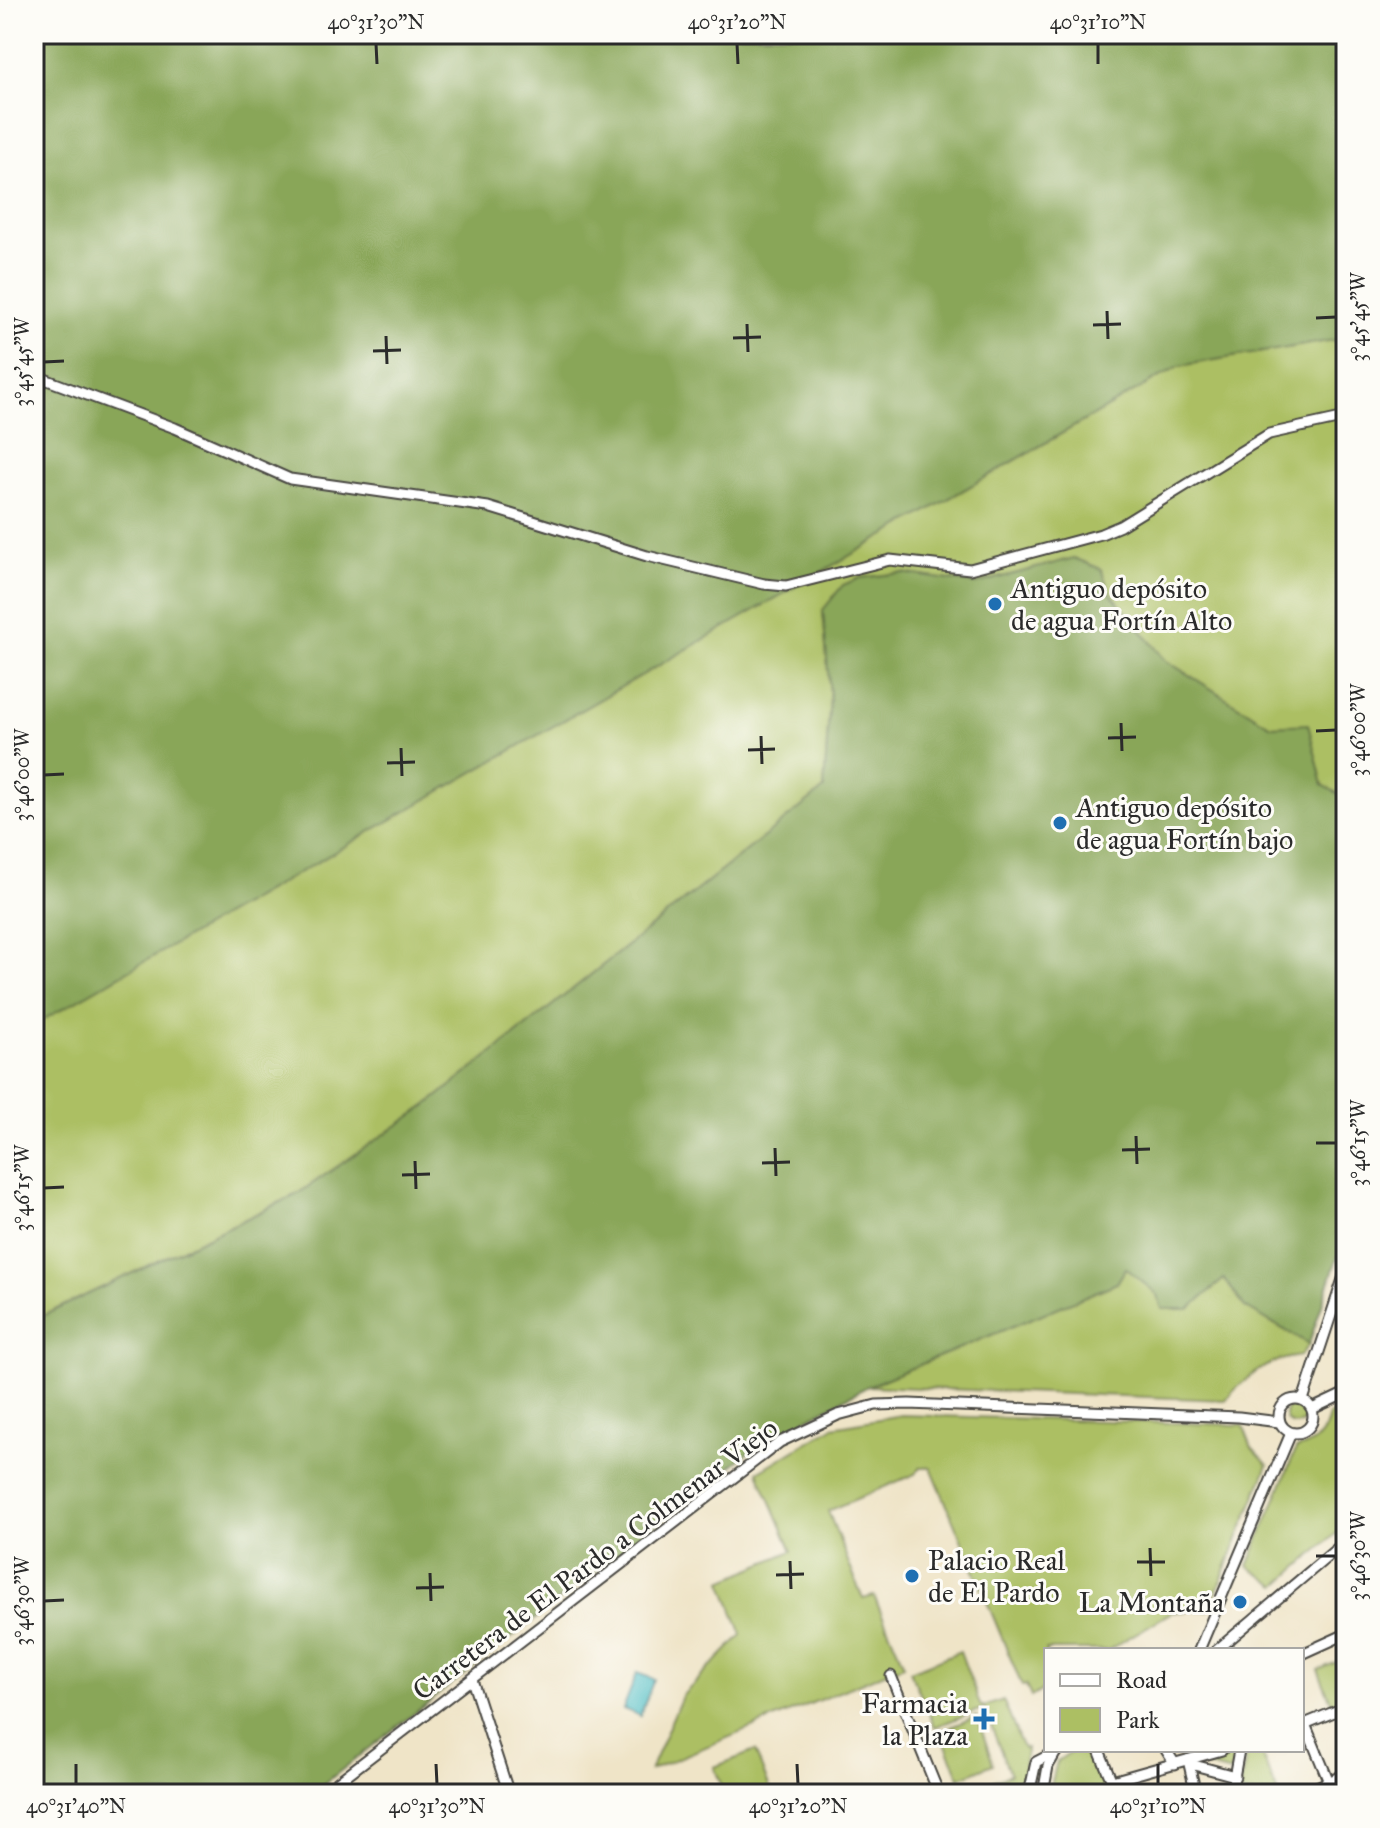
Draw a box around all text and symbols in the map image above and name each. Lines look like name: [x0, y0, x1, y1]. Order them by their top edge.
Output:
text: 40°31'30"N: [328, 10, 424, 34]
text: 40°31'20"N: [688, 10, 786, 34]
text: 40°31'10"N: [1050, 10, 1146, 34]
text: 3°45'45"W: [1346, 271, 1370, 362]
text: 3°45'45"W: [10, 316, 34, 407]
place label: Antiguo depósito de agua Fortín Alto: [1010, 571, 1232, 638]
marker: Antiguo depósito de agua Fortín Alto: [986, 595, 1004, 613]
text: 3°46'00"W: [1346, 682, 1370, 777]
text: 3°46'00"W: [10, 727, 34, 822]
place label: Antiguo depósito de agua Fortín bajo: [1075, 790, 1293, 857]
marker: Antiguo depósito de agua Fortín bajo: [1051, 814, 1069, 832]
text: 3°46'15"W: [1346, 1099, 1370, 1186]
text: 3°46'15"W: [10, 1144, 34, 1231]
street label: Carretera de El Pardo a Colmenar Viejo: [406, 1410, 784, 1708]
text: 3°46'30"W: [1346, 1510, 1370, 1601]
place label: Palacio Real de El Pardo: [928, 1543, 1065, 1610]
text: 3°46'30"W: [10, 1555, 34, 1646]
marker: Palacio Real de El Pardo: [903, 1567, 921, 1585]
place label: La Montaña: [1079, 1585, 1224, 1620]
marker: La Montaña: [1231, 1593, 1249, 1611]
legend: [1044, 1648, 1304, 1752]
text: Road: [1116, 1665, 1167, 1695]
place label: Farmacia la Plaza: [861, 1686, 968, 1753]
text: Park: [1116, 1705, 1160, 1735]
marker: Farmacia la Plaza: [975, 1710, 993, 1728]
text: 40°31'40"N: [26, 1794, 126, 1818]
text: 40°31'30"N: [389, 1794, 485, 1818]
text: 40°31'20"N: [749, 1794, 847, 1818]
text: 40°31'10"N: [1110, 1794, 1206, 1818]

